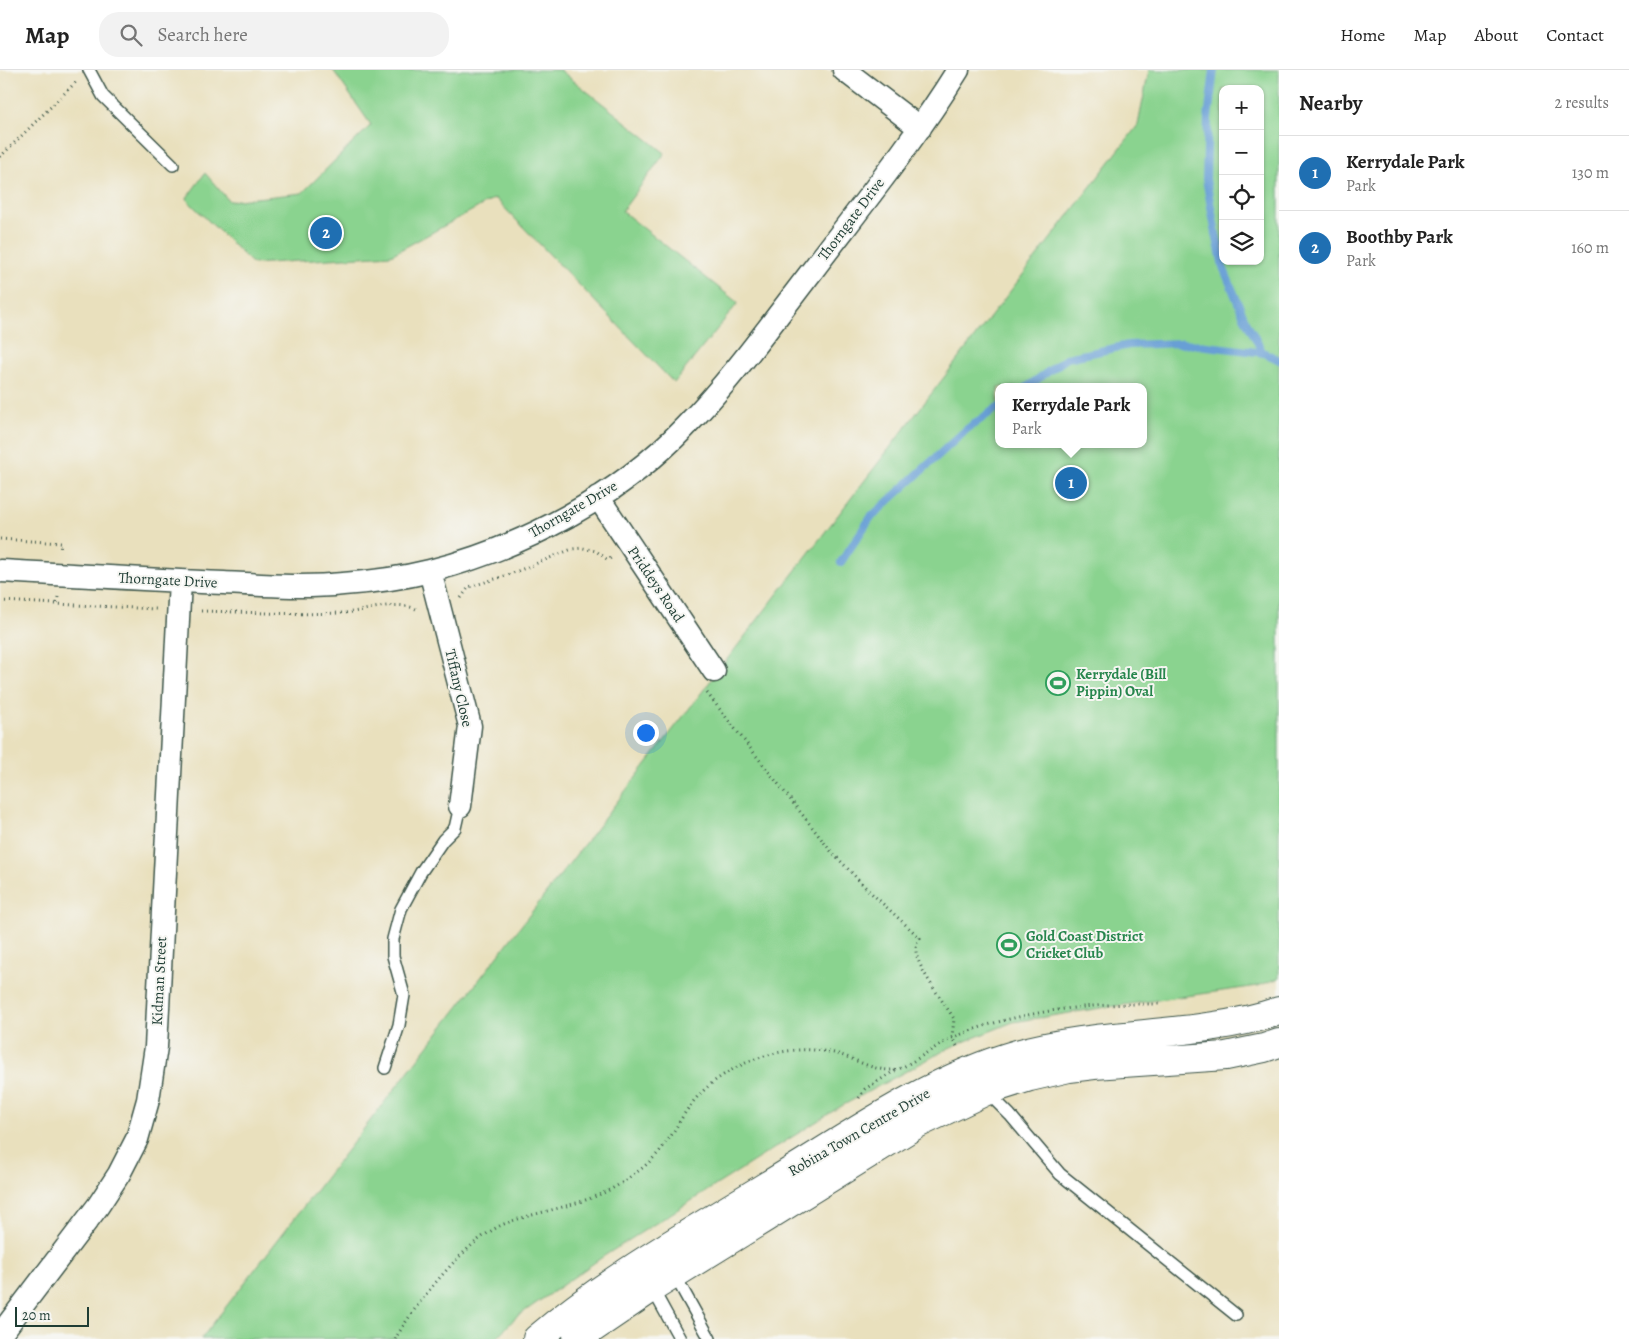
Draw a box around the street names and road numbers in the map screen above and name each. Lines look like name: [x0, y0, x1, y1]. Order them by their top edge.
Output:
street label: Thorngate Drive: [813, 173, 889, 265]
street label: Thorngate Drive: [525, 475, 621, 542]
street label: Priddeys Road: [623, 542, 689, 627]
street label: Thorngate Drive: [118, 567, 218, 593]
street label: Tiffany Close: [440, 647, 478, 729]
street label: Kidman Street: [147, 936, 171, 1026]
street label: Robina Town Centre Drive: [785, 1083, 934, 1181]

